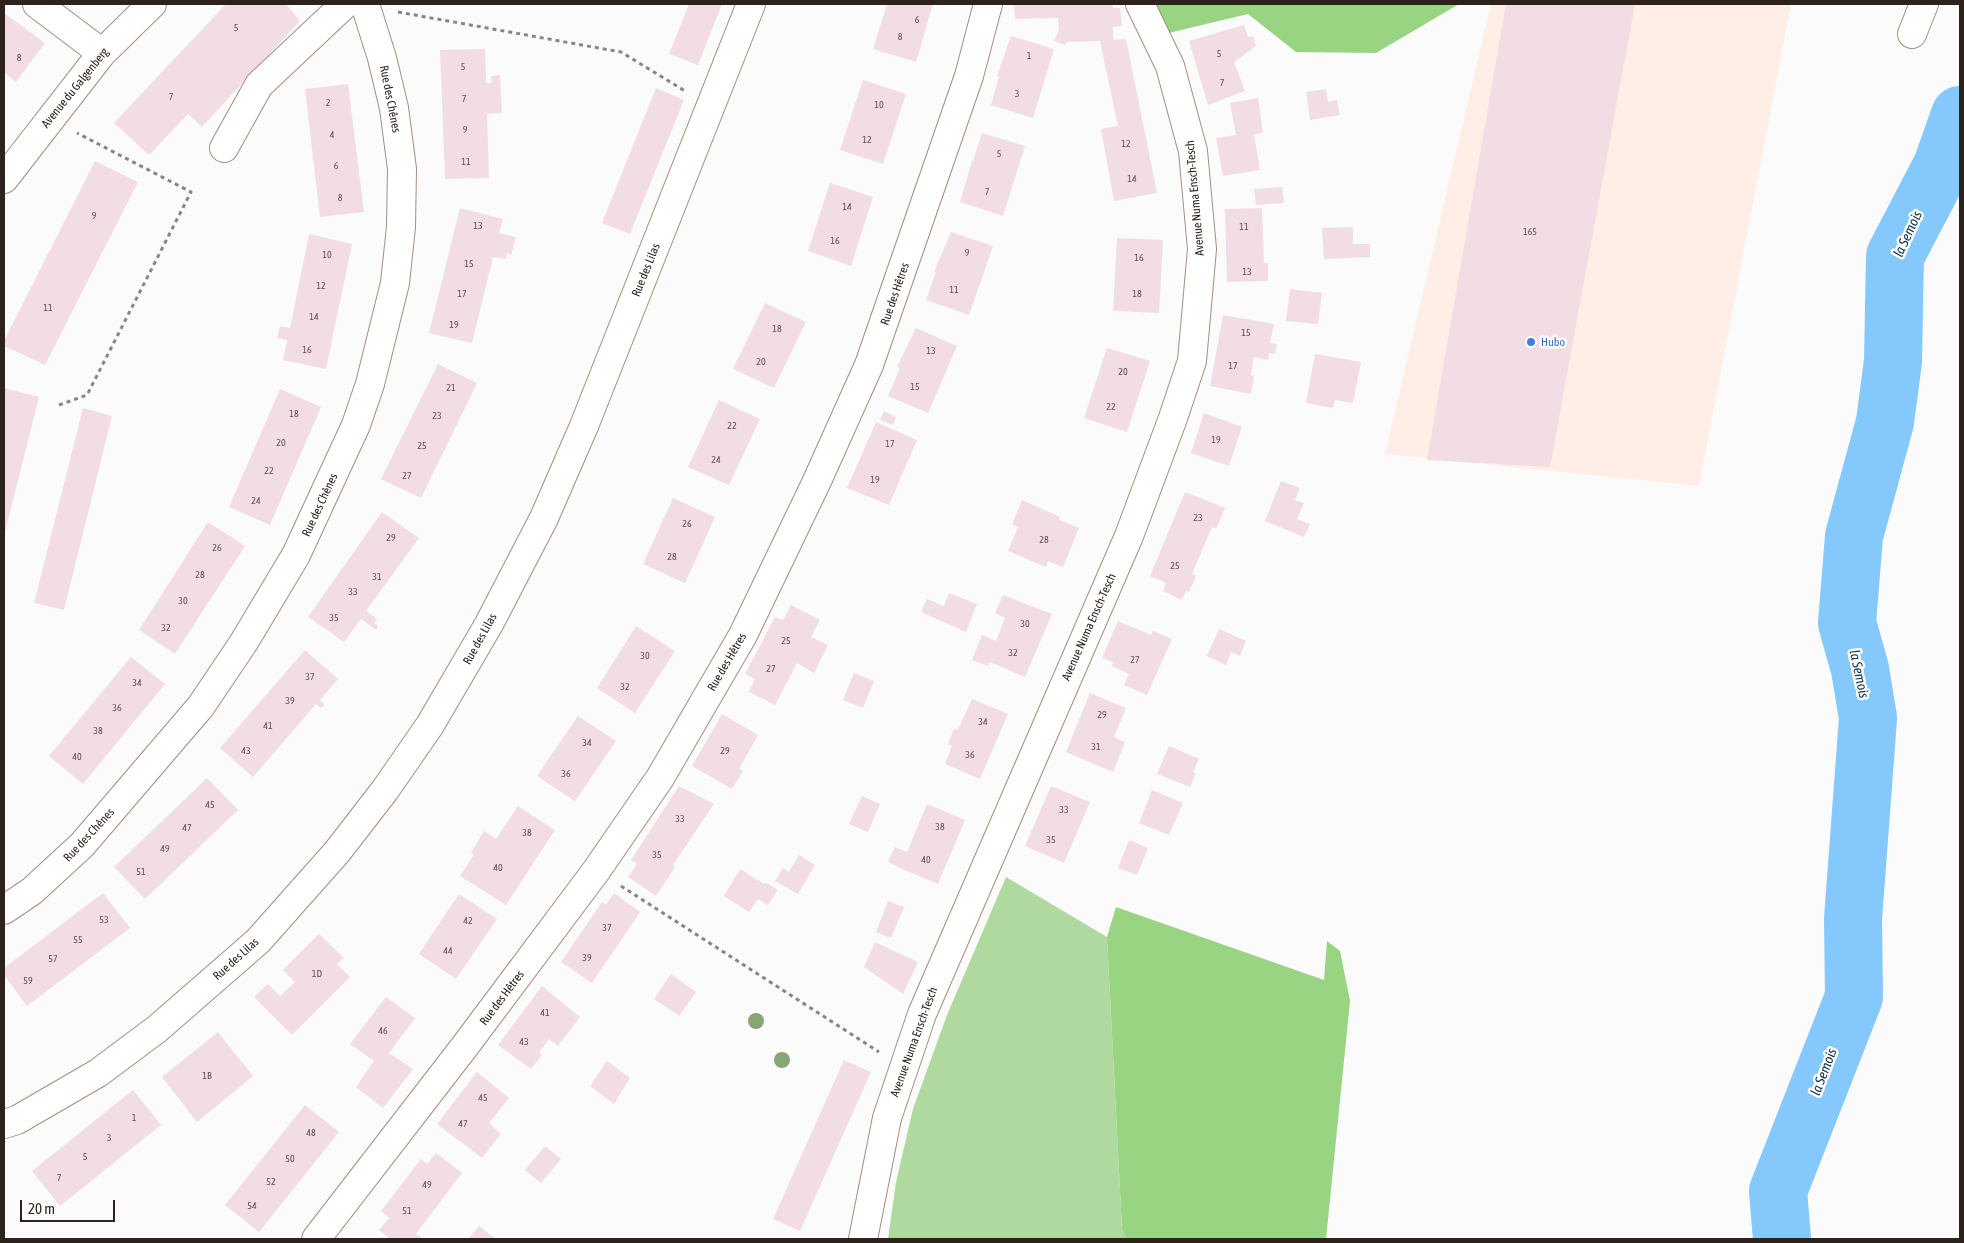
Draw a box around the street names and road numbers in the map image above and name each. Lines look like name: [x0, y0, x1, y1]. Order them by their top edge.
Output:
street label: Avenue du Galgenberg: [38, 45, 112, 131]
street label: Rue des Chênes: [376, 64, 404, 134]
street label: Avenue Numa Ensch-Tesch: [1183, 140, 1207, 256]
street label: Rue des Lilas: [629, 241, 663, 299]
street label: Rue des Hêtres: [878, 261, 912, 327]
street label: Rue des Chênes: [299, 471, 341, 539]
street label: Avenue Numa Ensch-Tesch: [1059, 571, 1119, 683]
street label: Rue des Lilas: [460, 611, 500, 667]
street label: Rue des Hêtres: [705, 630, 749, 694]
street label: Rue des Chênes: [61, 805, 117, 865]
street label: Rue des Lilas: [210, 935, 262, 983]
street label: Rue des Hêtres: [477, 968, 527, 1028]
street label: Avenue Numa Ensch-Tesch: [887, 985, 941, 1099]

